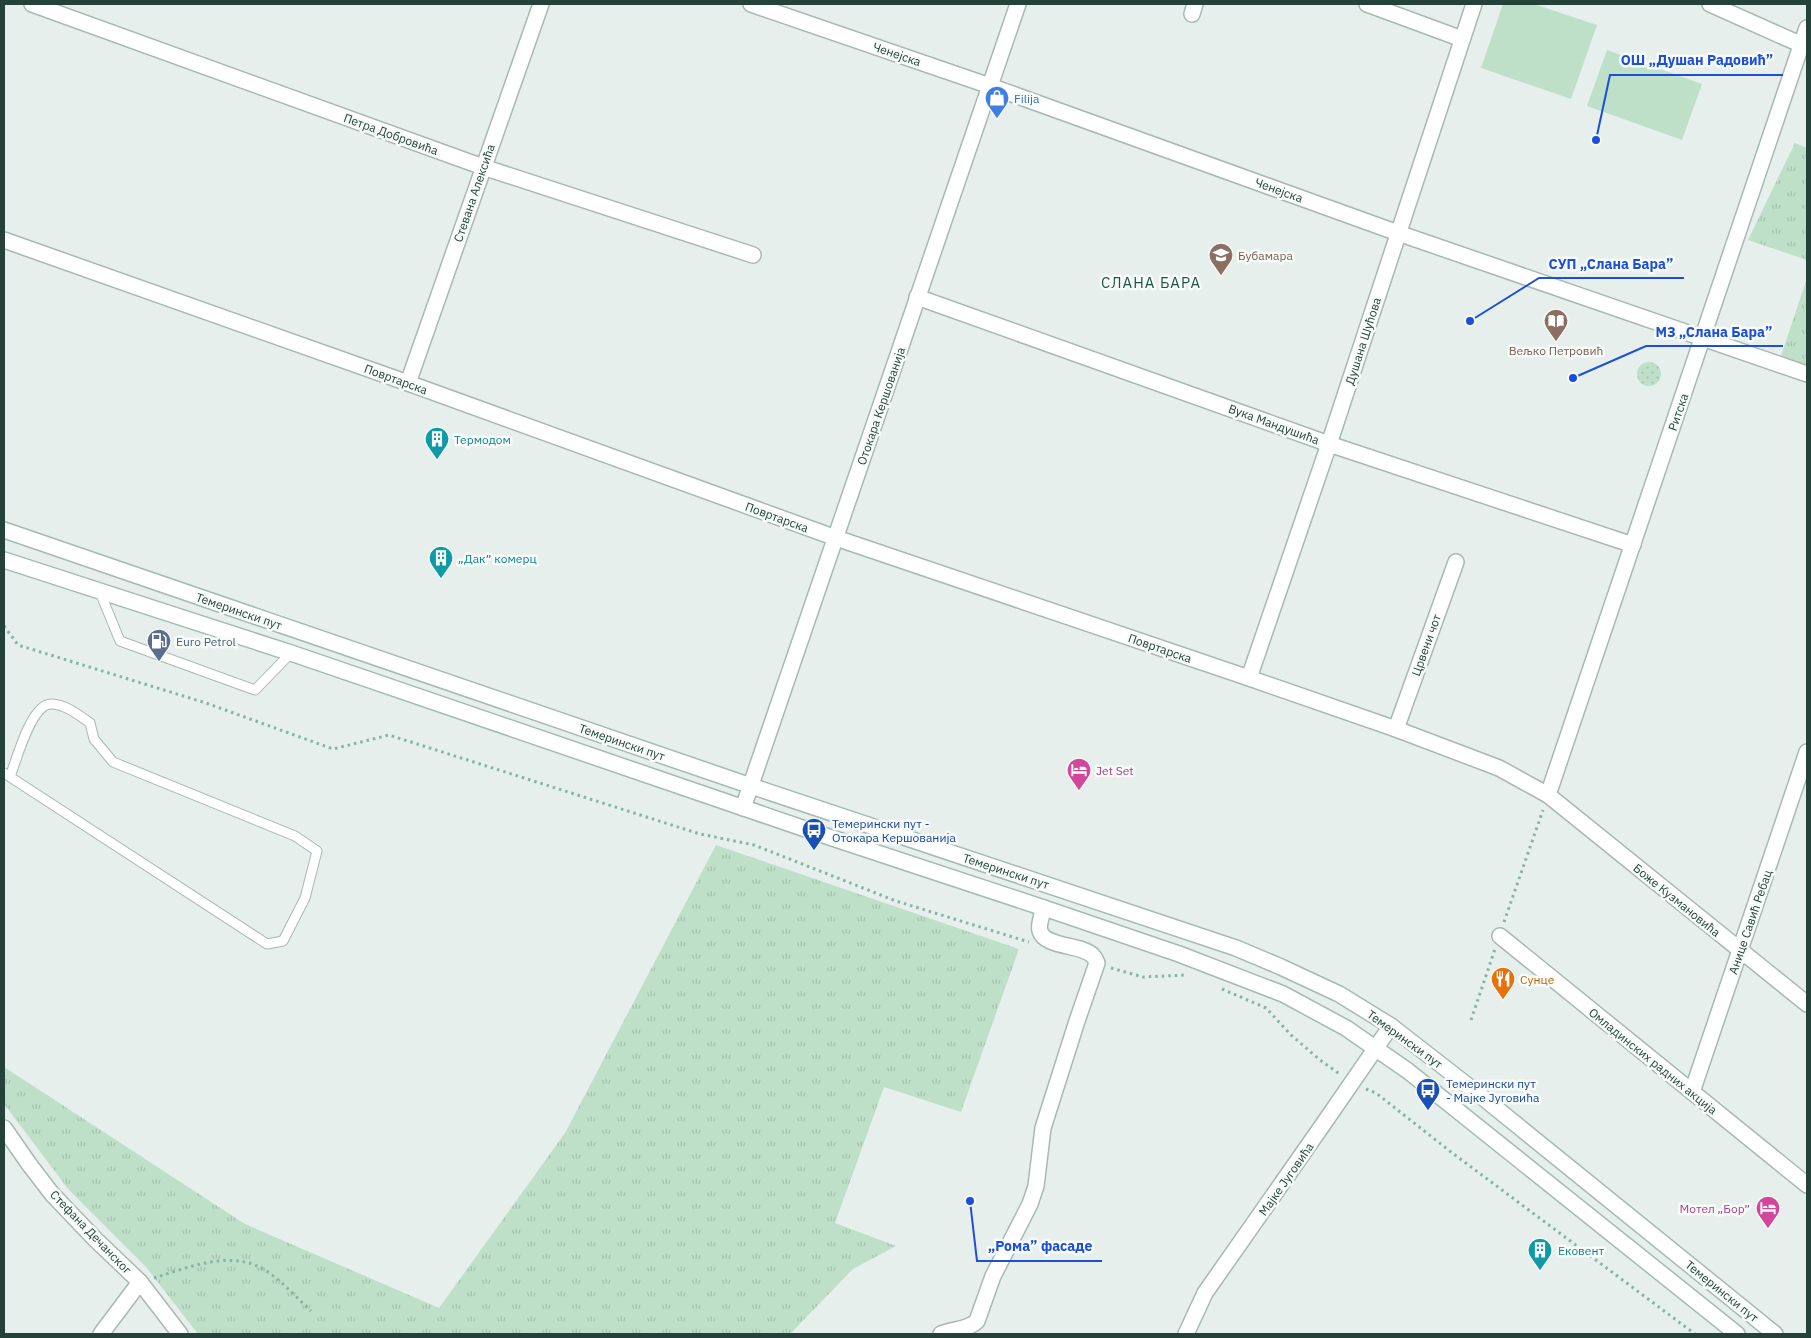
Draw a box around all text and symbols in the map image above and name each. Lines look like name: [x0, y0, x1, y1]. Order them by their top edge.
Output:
street label: Ченејска: [871, 39, 924, 69]
callout: ОШ „Душан Радовић”: [1610, 46, 1783, 75]
text: ОШ „Душан Радовић”: [1621, 51, 1773, 69]
shop icon: Filija: [984, 85, 1010, 119]
place label: Filija: [1014, 91, 1040, 106]
street label: Петра Добровића: [342, 110, 441, 158]
street label: Стевана Алексића: [450, 141, 498, 244]
street label: Ченејска: [1253, 174, 1306, 206]
school or university icon: Бубамара: [1208, 242, 1234, 276]
place label: Бубамара: [1238, 248, 1293, 263]
callout: СУП „Слана Бара”: [1539, 249, 1684, 278]
text: СУП „Слана Бара”: [1549, 255, 1673, 273]
district label: СЛАНА БАРА: [1101, 273, 1201, 292]
street label: Душана Шућова: [1342, 295, 1384, 387]
library icon: Вељко Петровић: [1543, 308, 1569, 342]
callout: МЗ „Слана Бара”: [1646, 317, 1783, 346]
text: МЗ „Слана Бара”: [1656, 323, 1772, 341]
place label: Вељко Петровић: [1509, 343, 1603, 358]
street label: Отокара Кершованија: [854, 344, 908, 467]
street label: Повртарска: [362, 361, 430, 398]
street label: Ритска: [1665, 391, 1692, 433]
street label: Вука Мандушића: [1227, 401, 1322, 448]
building icon: Термодом: [424, 426, 450, 460]
place label: Термодом: [454, 432, 511, 447]
street label: Повртарска: [743, 499, 811, 536]
building icon: „Дак” комерц: [428, 545, 454, 579]
place label: „Дак” комерц: [458, 551, 537, 566]
street label: Темерински пут: [194, 589, 284, 633]
street label: Црвени чот: [1408, 612, 1444, 678]
fuel station icon: Euro Petrol: [146, 628, 172, 662]
street label: Повртарска: [1126, 630, 1194, 666]
place label: Euro Petrol: [176, 634, 236, 649]
street label: Темерински пут: [577, 720, 667, 764]
hotel icon: Jet Set: [1066, 757, 1092, 791]
place label: Jet Set: [1096, 763, 1134, 778]
place label: Темерински пут - Отокара Кершованија: [832, 816, 956, 845]
bus stop icon: Темерински пут - Отокара Кершованија: [801, 817, 827, 851]
street label: Темерински пут: [961, 850, 1051, 892]
street label: Боже Кузмановића: [1630, 860, 1724, 940]
street label: Анице Савић Ребац: [1725, 868, 1775, 976]
restaurant icon: Сунце: [1490, 966, 1516, 1000]
place label: Сунце: [1520, 972, 1555, 987]
street label: Омладинских радних акција: [1586, 1005, 1721, 1118]
street label: Темерински пут: [1364, 1007, 1446, 1072]
place label: Темерински пут - Мајке Југовића: [1446, 1076, 1540, 1105]
bus stop icon: Темерински пут - Мајке Југовића: [1415, 1077, 1441, 1111]
street label: Мајке Југовића: [1255, 1139, 1317, 1218]
street label: Стефана Дечанског: [47, 1187, 135, 1277]
hotel icon: Мотел „Бор”: [1755, 1195, 1781, 1229]
place label: Мотел „Бор”: [1680, 1201, 1750, 1216]
callout: „Рома” фасаде: [977, 1232, 1102, 1261]
text: „Рома” фасаде: [988, 1237, 1092, 1255]
building icon: Ековент: [1527, 1237, 1553, 1271]
place label: Ековент: [1558, 1243, 1604, 1258]
street label: Темерински пут: [1682, 1257, 1762, 1325]

